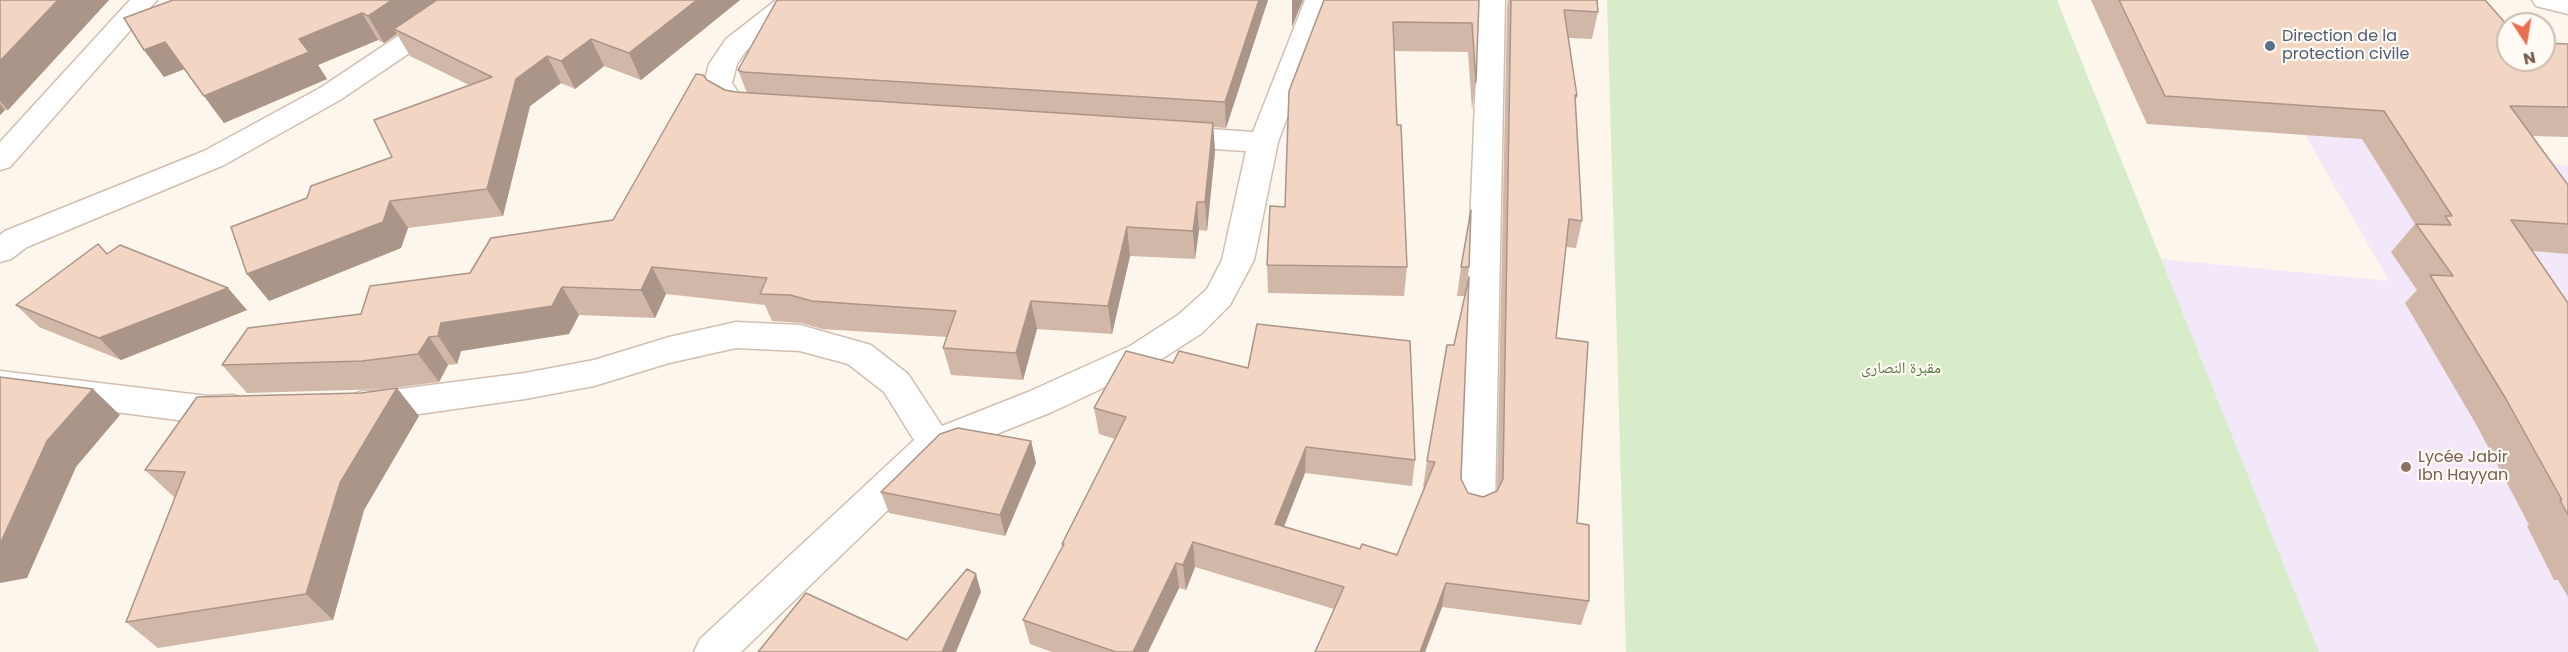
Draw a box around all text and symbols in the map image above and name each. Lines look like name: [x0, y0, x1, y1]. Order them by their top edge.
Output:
north arrow: [2496, 12, 2556, 72]
place label: Direction de la protection civile: [2282, 27, 2409, 65]
marker: Direction de la protection civile: [2263, 39, 2277, 53]
text: N: [2521, 46, 2538, 71]
park label: مقبرة النصارى: [1861, 359, 1941, 379]
place label: Lycée Jabir Ibn Hayyan: [2418, 448, 2508, 486]
marker: Lycée Jabir Ibn Hayyan: [2399, 460, 2413, 474]

